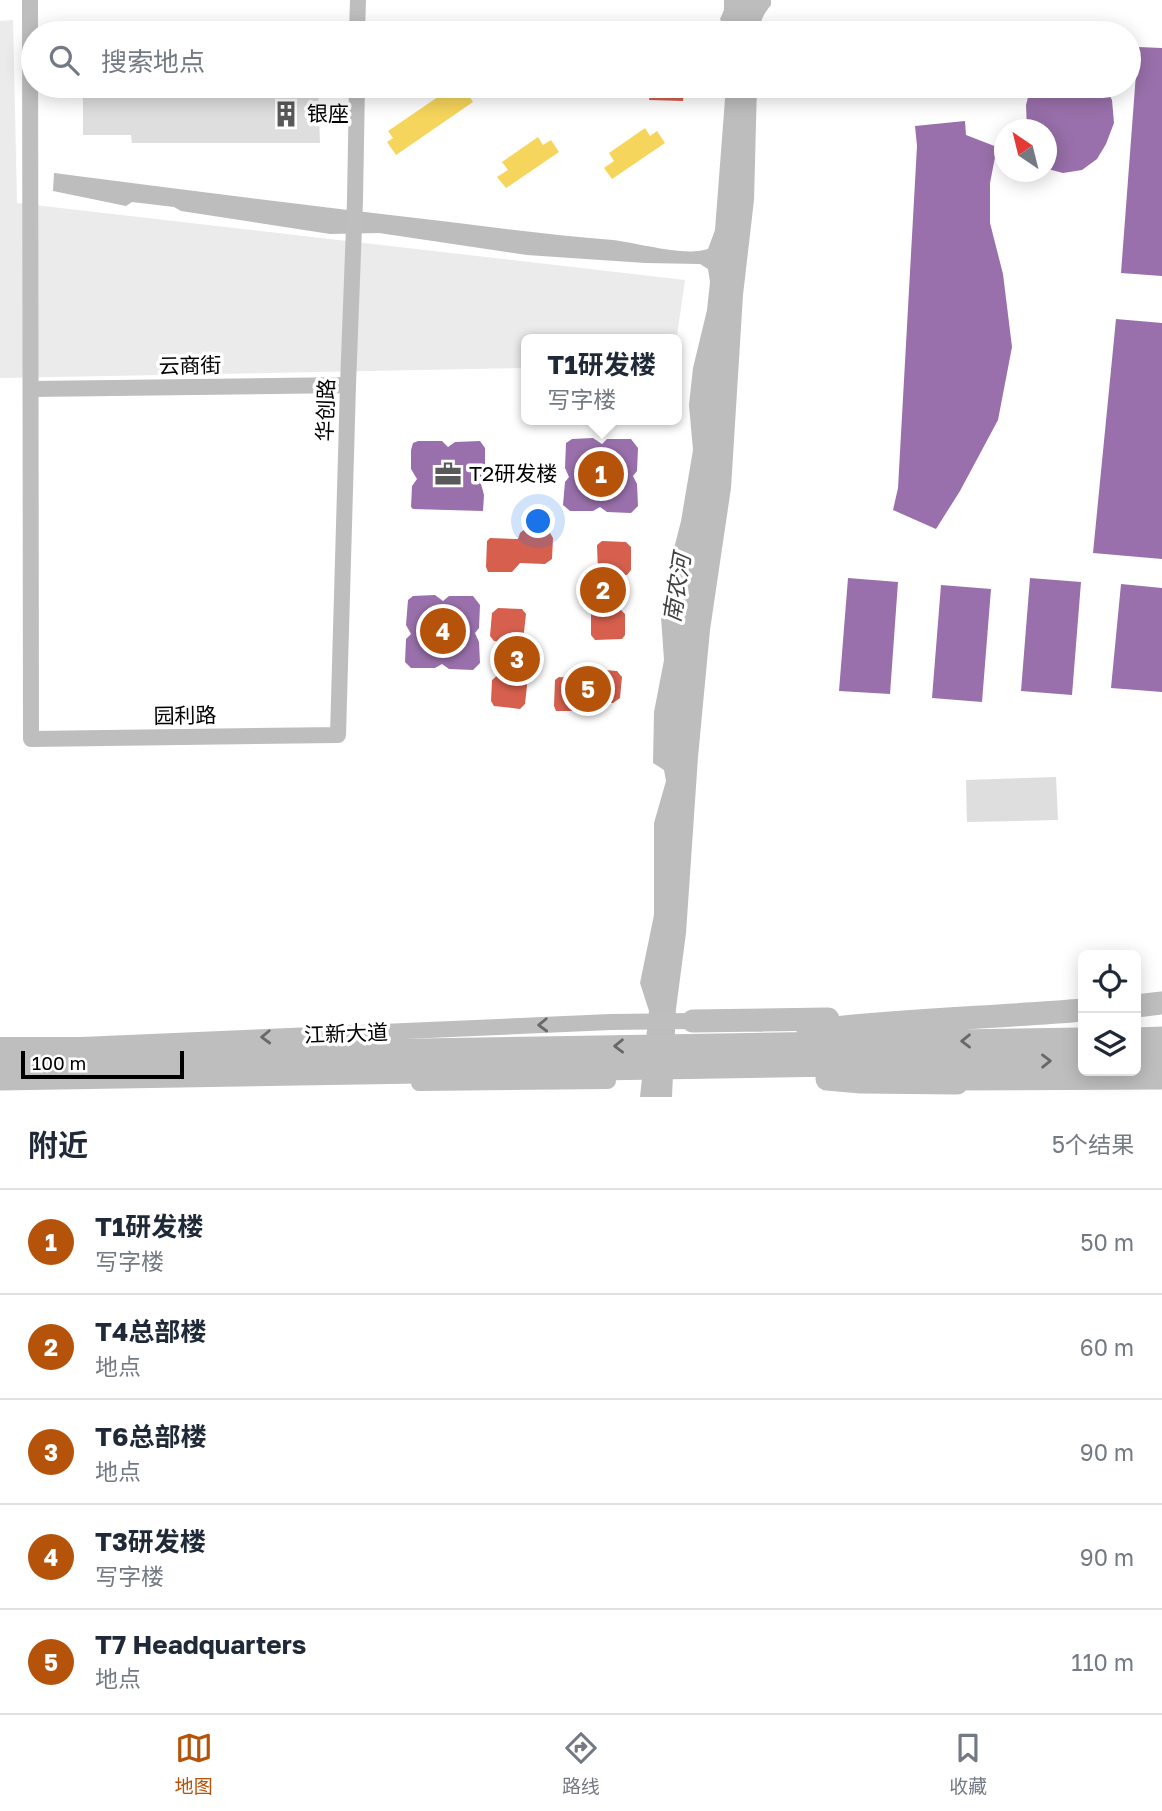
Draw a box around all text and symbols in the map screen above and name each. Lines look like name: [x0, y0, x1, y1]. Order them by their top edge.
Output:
search box: [21, 21, 1141, 98]
icon: search: [45, 41, 83, 79]
text: 搜索地点: [101, 46, 205, 77]
building icon: 银座: [271, 99, 301, 129]
place label: 银座: [307, 100, 349, 126]
north arrow: [994, 119, 1057, 182]
popup: [521, 334, 682, 425]
text: T1研发楼: [547, 349, 656, 380]
street label: 云商街: [158, 351, 222, 379]
street label: 华创路: [311, 378, 339, 442]
text: 写字楼: [547, 385, 616, 413]
pin: 1: [578, 448, 624, 500]
office icon: T2研发楼: [433, 459, 463, 489]
place label: T2研发楼: [469, 460, 557, 486]
your location: [521, 504, 555, 538]
water label: 南农河: [657, 548, 696, 624]
pin: 2: [580, 564, 626, 616]
pin: 4: [420, 605, 466, 657]
pin: 3: [494, 633, 540, 685]
pin: 5: [565, 663, 611, 715]
street label: 园利路: [153, 701, 217, 729]
map controls: [1078, 950, 1141, 1076]
button: locate: [1078, 950, 1141, 1013]
button: layers: [1078, 1013, 1141, 1076]
one-way arrow: [537, 1018, 548, 1033]
street label: 江新大道: [304, 1019, 388, 1047]
one-way arrow: [261, 1029, 272, 1044]
one-way arrow: [960, 1033, 971, 1049]
one-way arrow: [613, 1039, 624, 1054]
scale bar: [21, 1048, 184, 1080]
text: 100 m: [32, 1051, 86, 1074]
one-way arrow: [1041, 1054, 1052, 1069]
text: 附近: [28, 1127, 88, 1163]
text: 5个结果: [1052, 1130, 1134, 1158]
text: T1研发楼: [95, 1211, 203, 1242]
text: 1: [45, 1228, 57, 1256]
text: 50 m: [1080, 1228, 1134, 1256]
text: 写字楼: [95, 1247, 164, 1275]
text: T4总部楼: [95, 1316, 206, 1347]
text: 2: [44, 1333, 58, 1361]
text: 60 m: [1080, 1333, 1134, 1361]
text: 地点: [95, 1352, 141, 1380]
text: T6总部楼: [95, 1421, 206, 1452]
text: 3: [44, 1438, 58, 1466]
text: 90 m: [1080, 1438, 1134, 1466]
text: 地点: [95, 1457, 141, 1485]
text: T3研发楼: [95, 1526, 206, 1557]
text: 4: [44, 1543, 58, 1571]
text: 90 m: [1080, 1543, 1134, 1571]
text: 写字楼: [95, 1562, 164, 1590]
text: T7 Headquarters: [95, 1629, 306, 1660]
text: 5: [44, 1648, 58, 1676]
text: 110 m: [1071, 1648, 1134, 1676]
text: 地点: [95, 1664, 141, 1692]
tab: 地图: [175, 1729, 213, 1798]
tab: 路线: [562, 1729, 600, 1798]
tab: 收藏: [949, 1729, 987, 1798]

